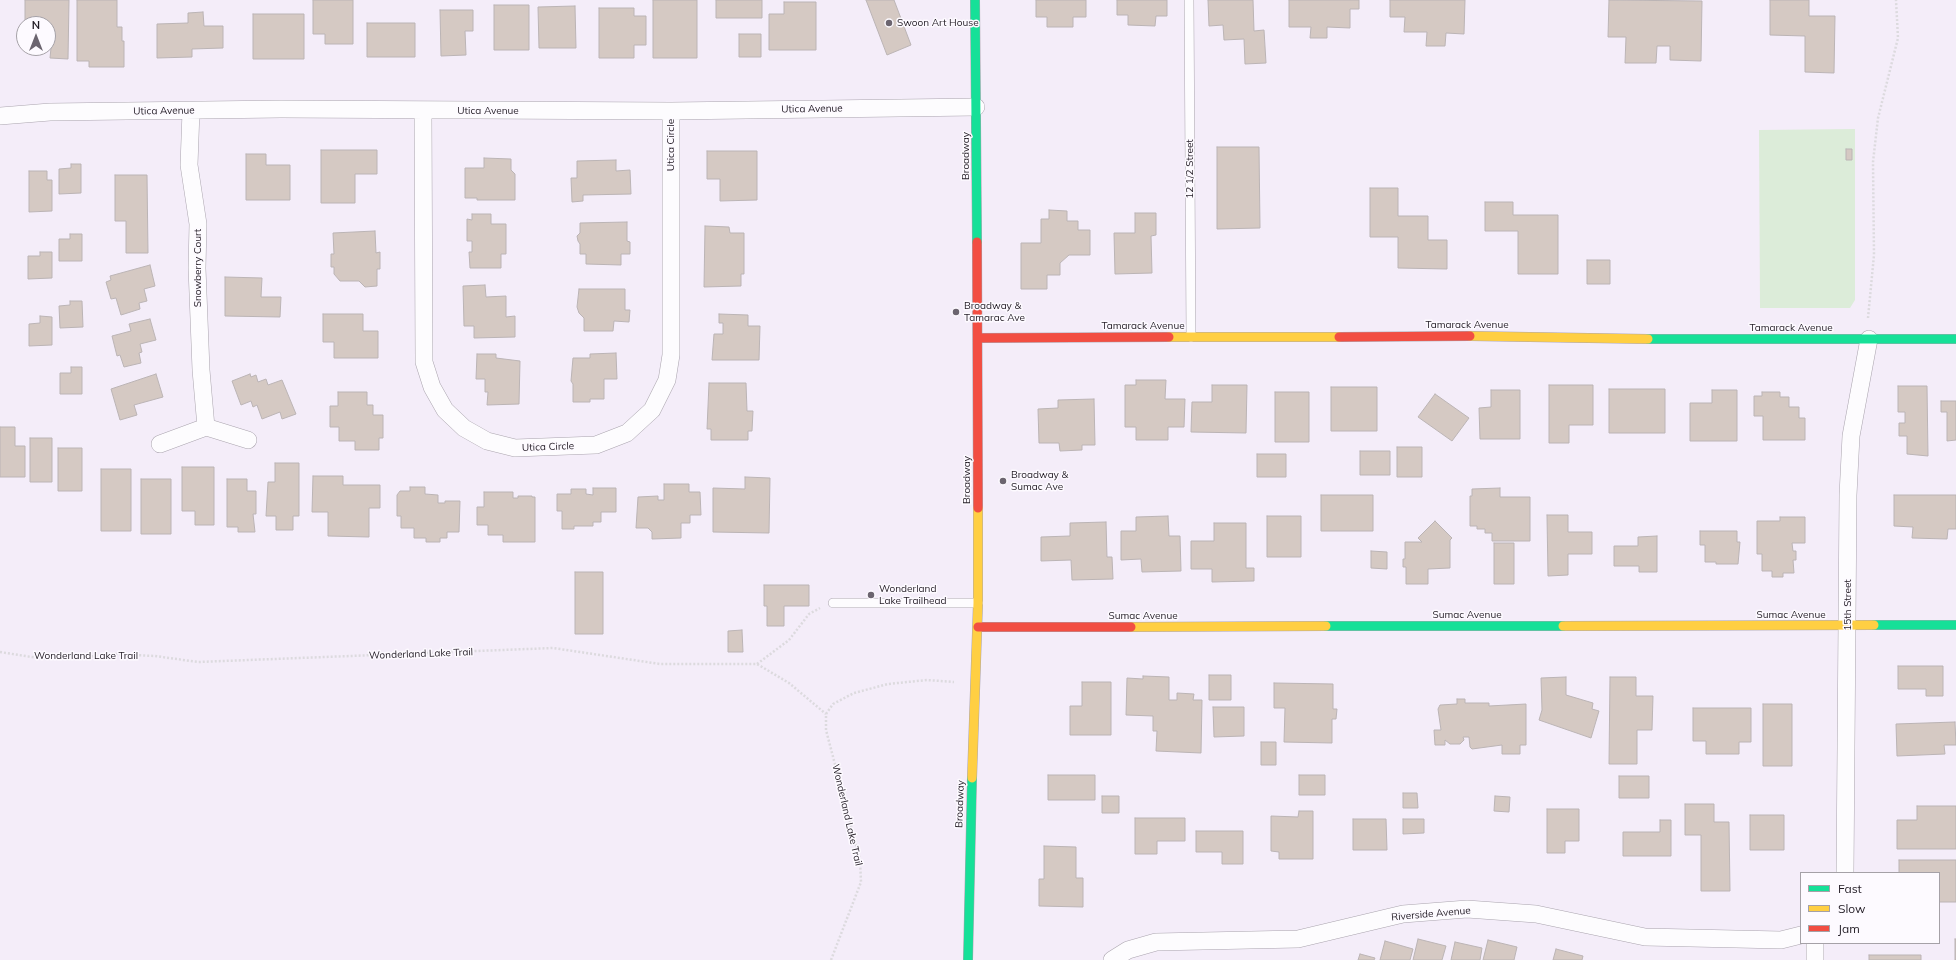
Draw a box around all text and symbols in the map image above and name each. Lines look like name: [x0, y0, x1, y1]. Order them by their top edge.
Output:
north arrow: [16, 16, 56, 56]
place label: Swoon Art House: [897, 17, 979, 29]
text: N: [32, 18, 40, 32]
marker: Swoon Art House: [884, 18, 894, 28]
street label: Utica Avenue: [781, 102, 843, 116]
street label: Utica Avenue: [133, 104, 195, 118]
street label: Utica Avenue: [457, 105, 519, 117]
street label: Utica Circle: [665, 119, 677, 171]
street label: Broadway: [960, 132, 972, 180]
street label: 12 1/2 Street: [1184, 139, 1196, 199]
street label: Snowberry Court: [192, 229, 204, 307]
place label: Broadway & Tamarac Ave: [964, 300, 1025, 324]
marker: Broadway & Tamarac Ave: [951, 307, 961, 317]
street label: Tamarack Avenue: [1425, 319, 1509, 331]
street label: Tamarack Avenue: [1101, 320, 1185, 332]
street label: Tamarack Avenue: [1749, 322, 1833, 334]
street label: Utica Circle: [522, 440, 574, 454]
street label: Broadway: [961, 456, 973, 504]
place label: Broadway & Sumac Ave: [1011, 469, 1068, 492]
marker: Broadway & Sumac Ave: [998, 476, 1008, 486]
street label: 15th Street: [1842, 579, 1854, 631]
place label: Wonderland Lake Trailhead: [879, 583, 946, 606]
marker: Wonderland Lake Trailhead: [866, 590, 876, 600]
street label: Sumac Avenue: [1432, 609, 1502, 621]
street label: Sumac Avenue: [1756, 609, 1826, 621]
street label: Sumac Avenue: [1108, 610, 1178, 622]
street label: Wonderland Lake Trail: [369, 646, 473, 662]
street label: Wonderland Lake Trail: [34, 650, 138, 662]
street label: Wonderland Lake Trail: [829, 763, 865, 867]
street label: Broadway: [953, 780, 967, 828]
legend: [1800, 872, 1940, 944]
text: Fast: [1838, 881, 1862, 896]
text: Slow: [1838, 901, 1866, 916]
street label: Riverside Avenue: [1391, 905, 1471, 923]
text: Jam: [1838, 921, 1860, 936]

